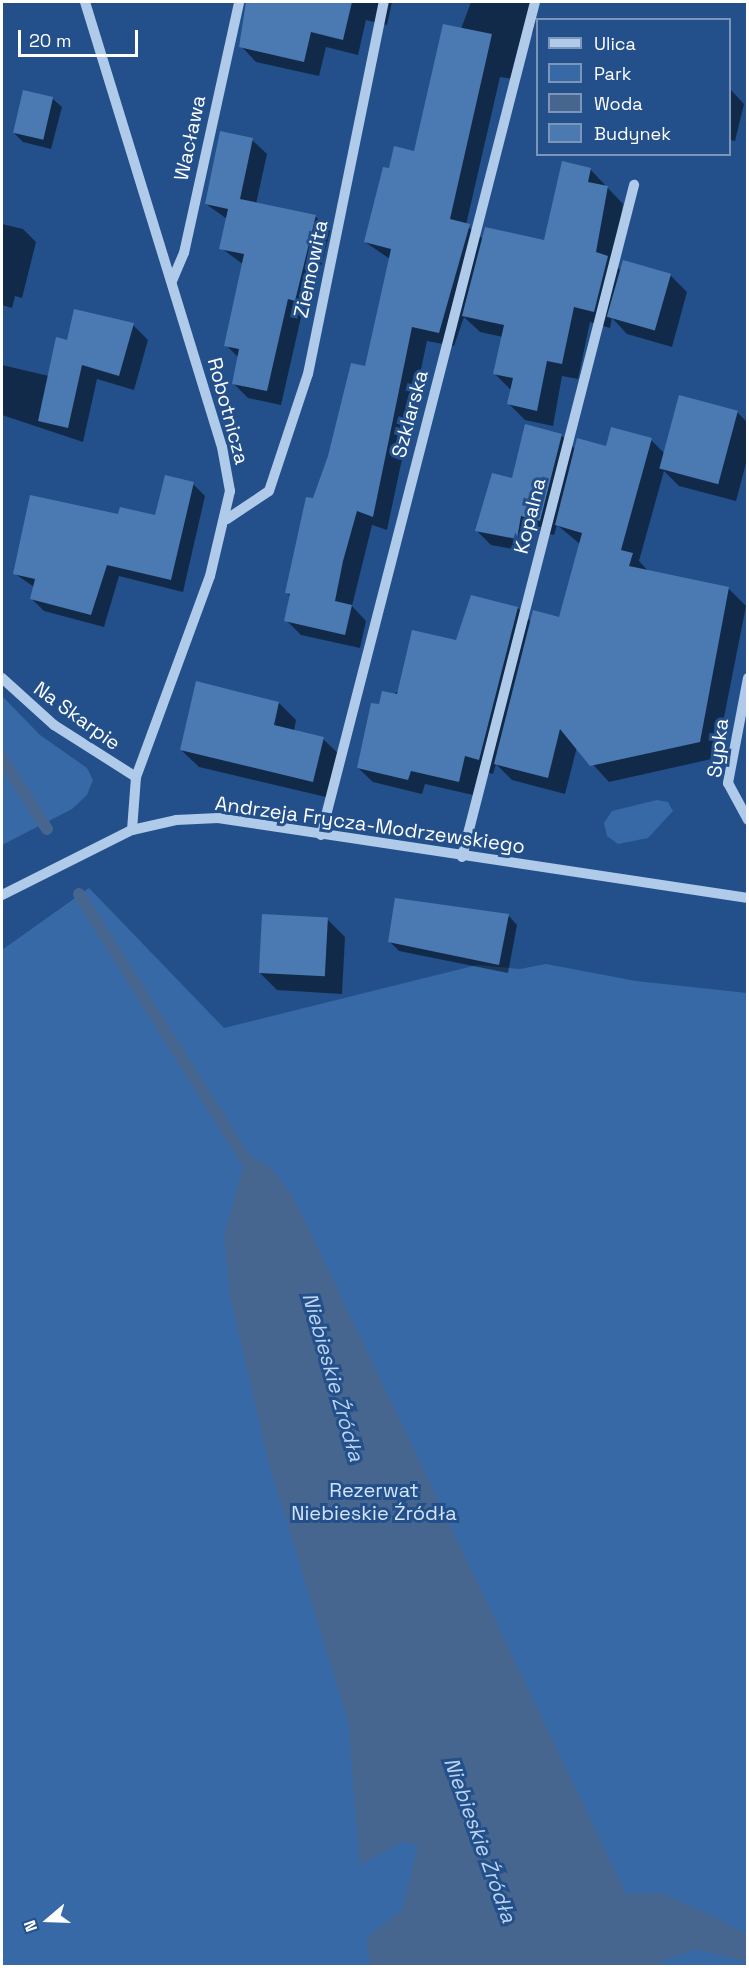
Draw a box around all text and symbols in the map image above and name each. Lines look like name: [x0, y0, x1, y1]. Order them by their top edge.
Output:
scale bar: [21, 18, 141, 56]
legend: [536, 18, 731, 156]
text: 20 m: [29, 29, 72, 52]
text: Ulica: [594, 32, 636, 55]
text: Park: [594, 62, 631, 85]
text: Woda: [594, 92, 643, 115]
street label: Wacława: [169, 93, 211, 183]
text: Budynek: [594, 122, 671, 145]
street label: Ziemowita: [289, 218, 333, 320]
street label: Robotnicza: [202, 355, 254, 467]
street label: Szklarska: [387, 368, 433, 460]
street label: Kopalna: [509, 476, 551, 556]
street label: Na Skarpie: [29, 676, 125, 756]
street label: Sypka: [702, 717, 734, 779]
street label: Andrzeja Frycza-Modrzewskiego: [214, 791, 526, 859]
water label: Niebieskie Źródła: [297, 1290, 369, 1464]
park label: Rezerwat Niebieskie Źródła: [291, 1478, 457, 1525]
water label: Niebieskie Źródła: [438, 1754, 522, 1926]
north arrow: [18, 1890, 78, 1950]
text: N: [19, 1918, 42, 1935]

